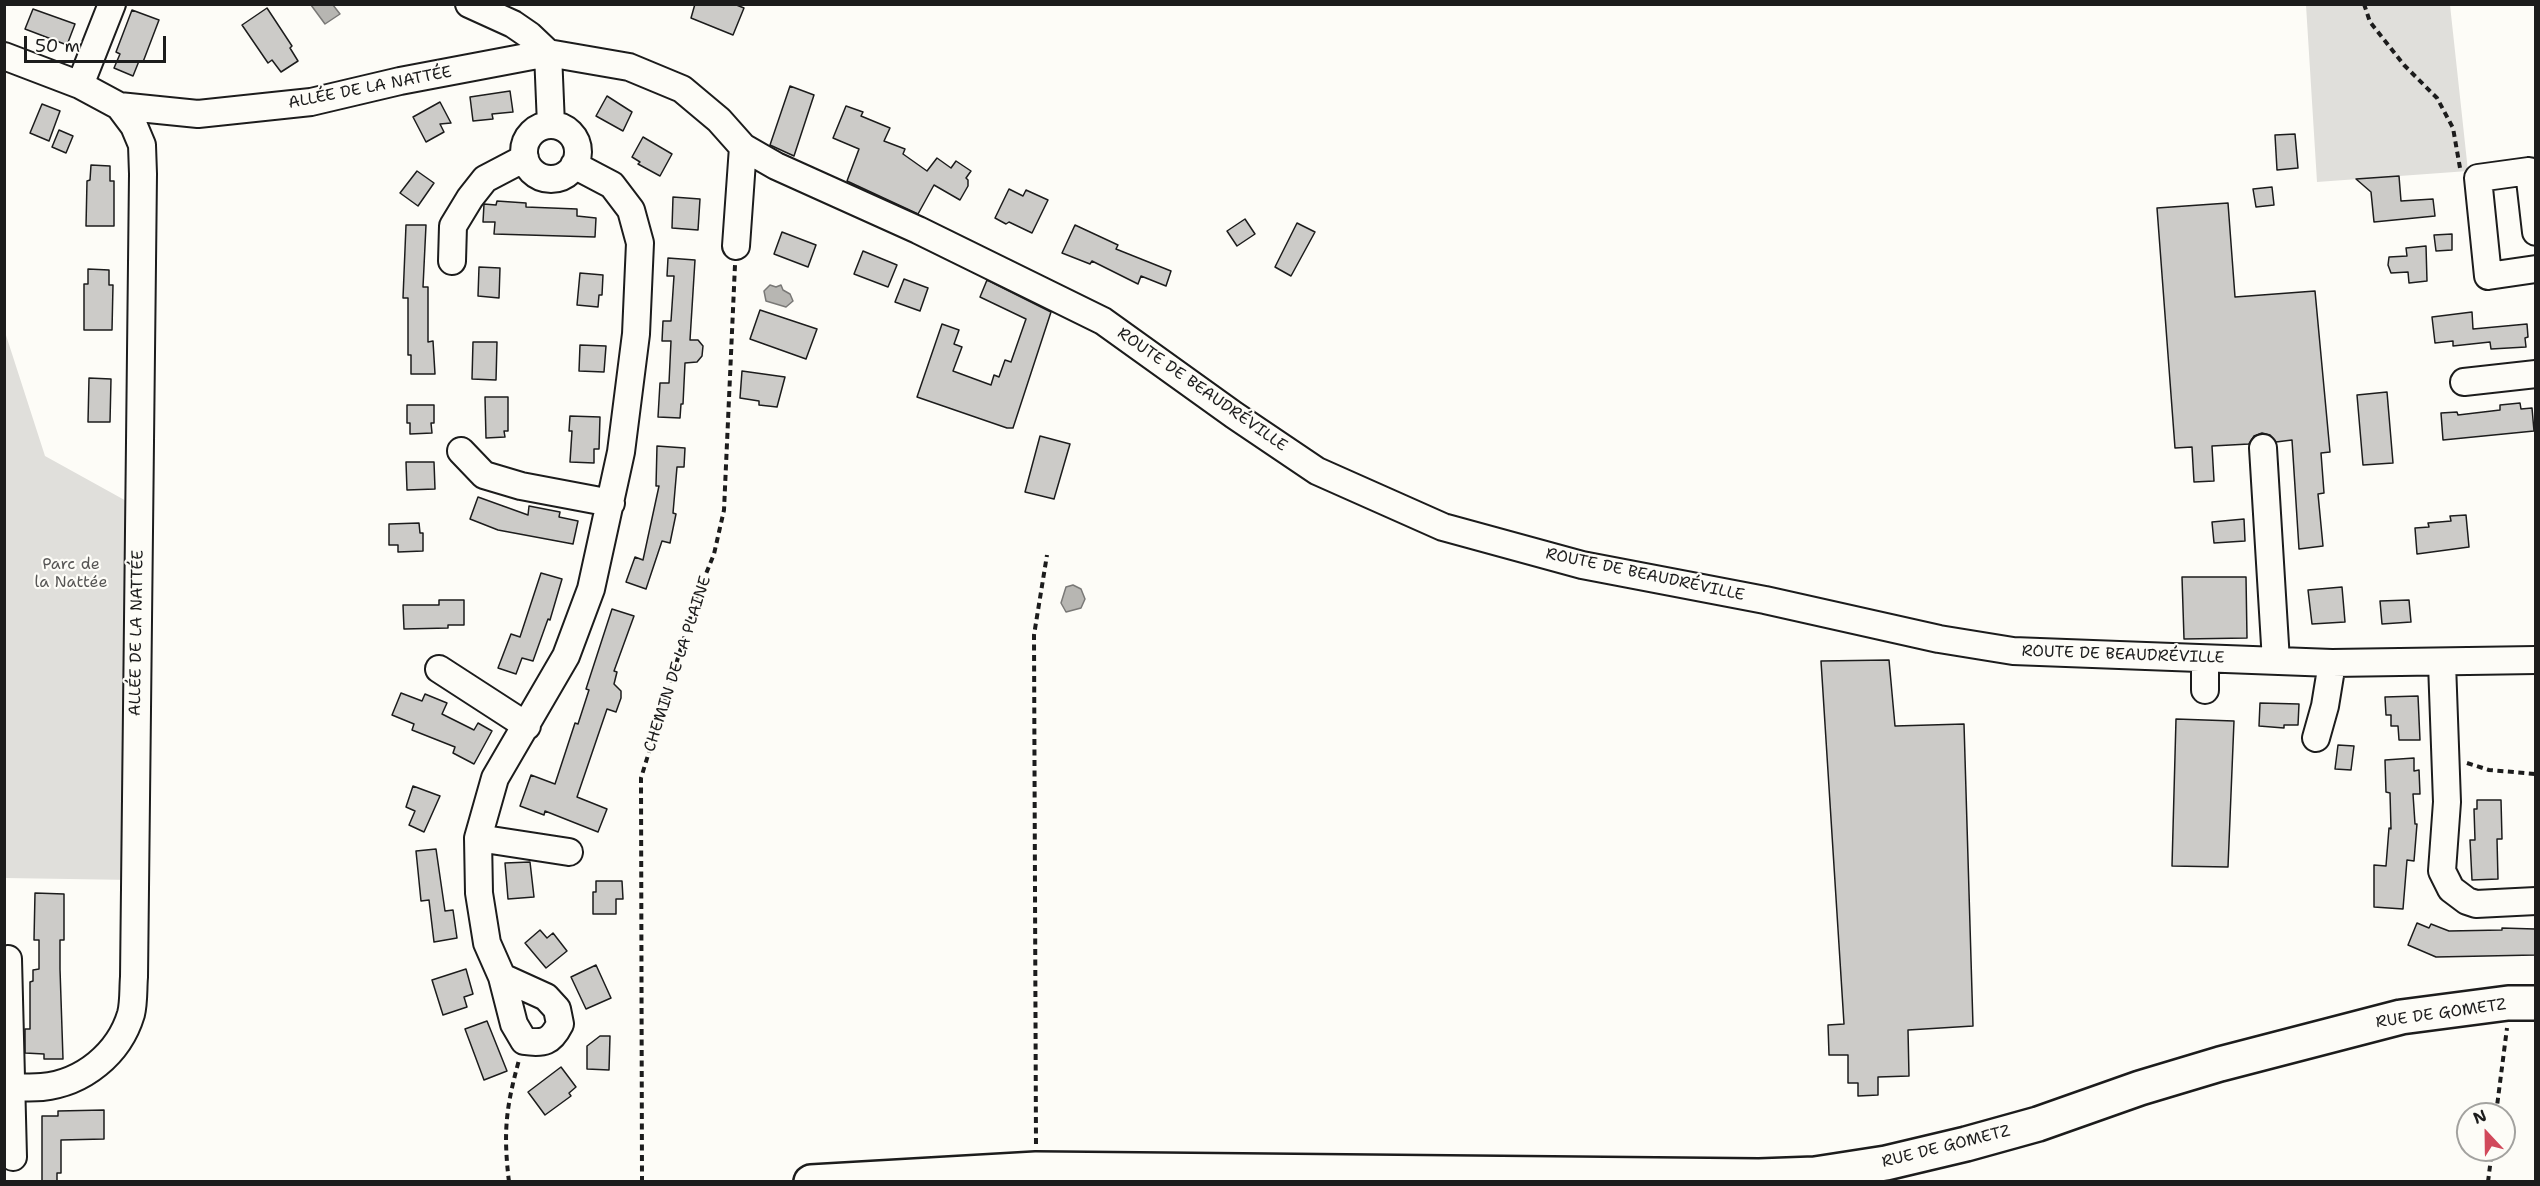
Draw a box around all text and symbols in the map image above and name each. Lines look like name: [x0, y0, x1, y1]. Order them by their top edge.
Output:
scale bar: [27, 24, 170, 62]
text: 50 m: [35, 34, 80, 58]
street label: ALLÉE DE LA NATTÉE: [287, 63, 453, 113]
street label: ROUTE DE BEAUDRÉVILLE: [1113, 324, 1291, 456]
street label: ROUTE DE BEAUDRÉVILLE: [1544, 545, 1746, 605]
street label: ALLÉE DE LA NATTÉE: [126, 550, 148, 716]
park label: Parc de la Nattée: [34, 555, 108, 593]
street label: CHEMIN DE LA PLAINE: [640, 574, 716, 754]
street label: ROUTE DE BEAUDRÉVILLE: [2021, 642, 2225, 668]
street label: RUE DE GOMETZ: [2375, 995, 2507, 1033]
north arrow: [2456, 1102, 2516, 1162]
text: N: [2470, 1105, 2490, 1129]
street label: RUE DE GOMETZ: [1880, 1122, 2012, 1172]

